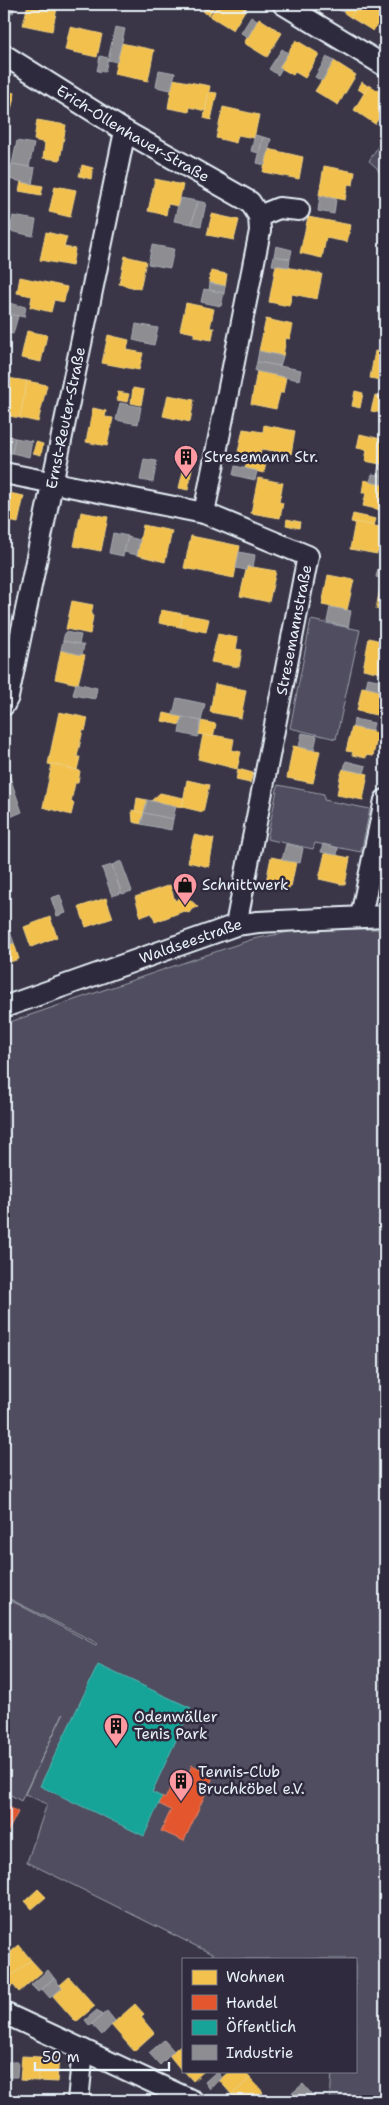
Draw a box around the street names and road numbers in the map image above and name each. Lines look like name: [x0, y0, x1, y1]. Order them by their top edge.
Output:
street label: Erich-Ollenhauer-Straße: [53, 80, 213, 187]
street label: Ernst-Reuter-Straße: [41, 345, 90, 491]
street label: Stresemannstraße: [272, 563, 316, 697]
street label: Waldseestraße: [136, 914, 243, 968]

